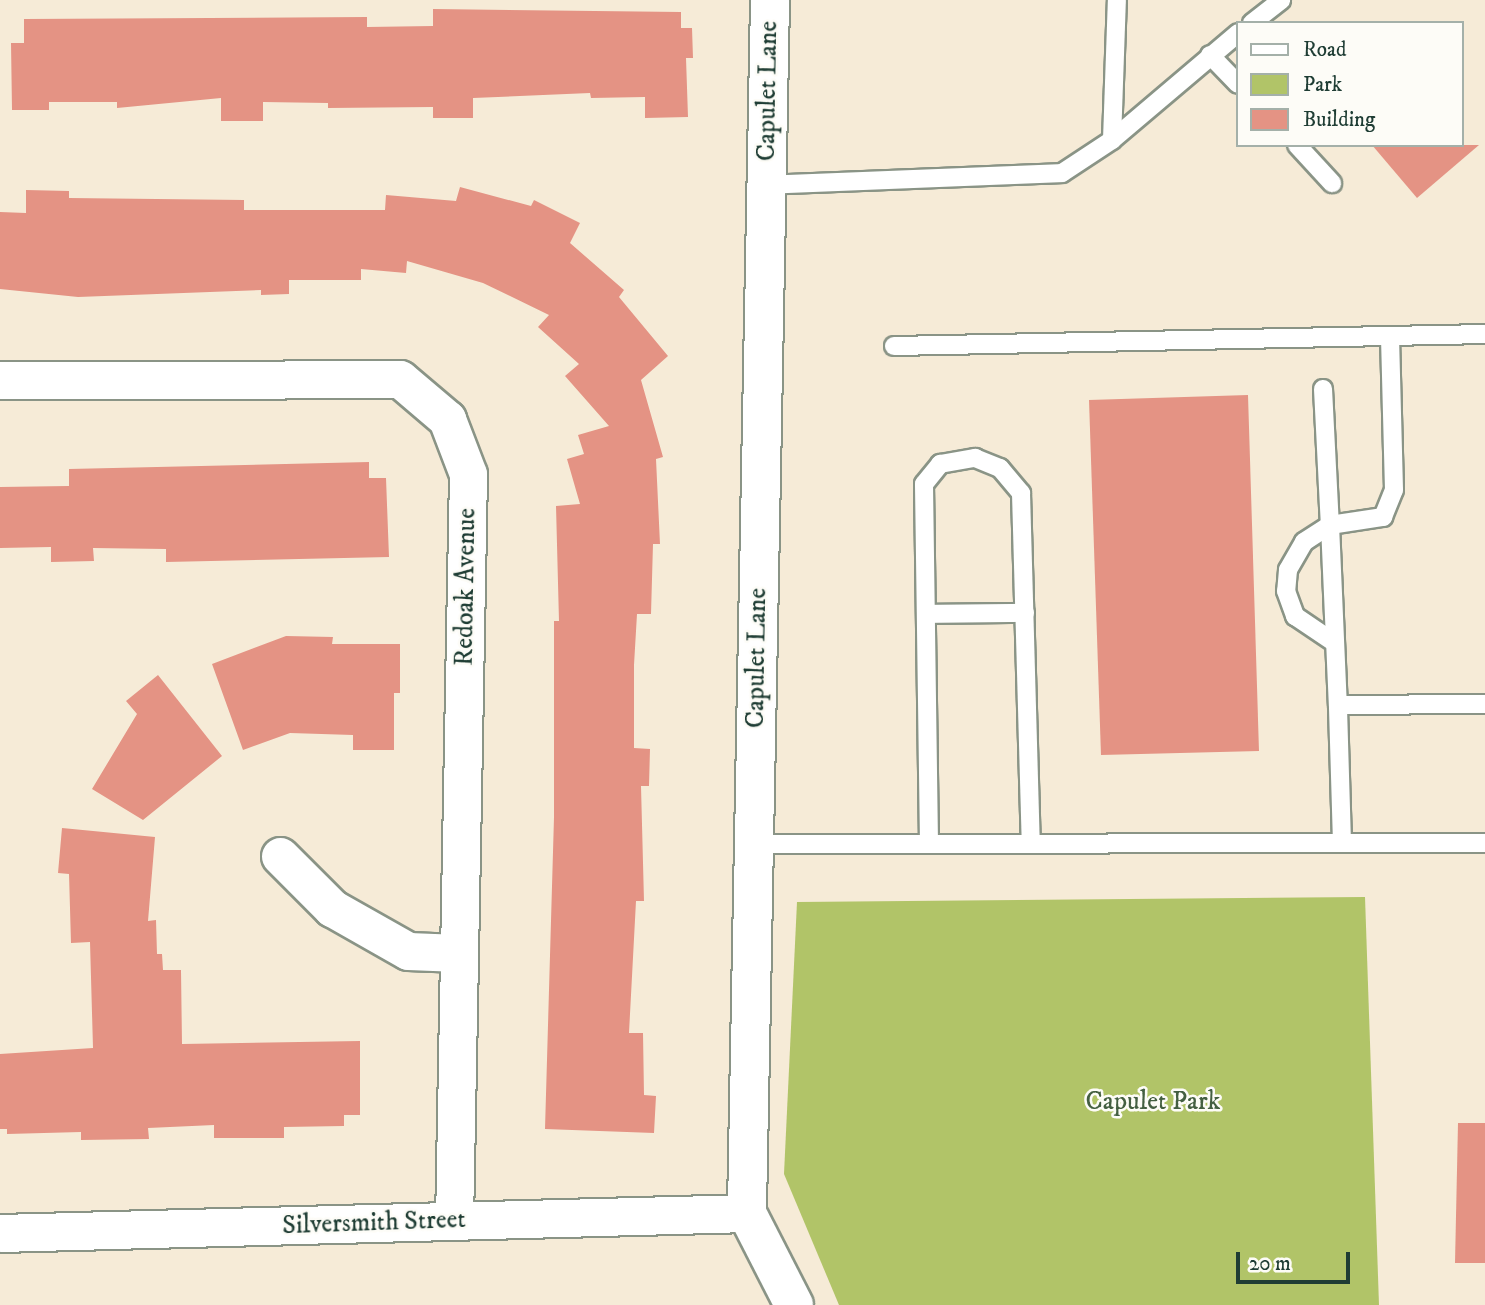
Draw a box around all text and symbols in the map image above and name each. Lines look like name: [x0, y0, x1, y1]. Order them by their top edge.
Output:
street label: Capulet Lane: [751, 21, 785, 161]
legend: [1236, 21, 1464, 147]
text: Road: [1303, 37, 1347, 63]
text: Park: [1303, 72, 1342, 98]
text: Building: [1303, 107, 1375, 133]
street label: Redoak Avenue: [449, 508, 483, 666]
street label: Capulet Lane: [740, 588, 774, 728]
park label: Capulet Park: [1086, 1086, 1220, 1118]
street label: Silversmith Street: [282, 1204, 466, 1242]
scale bar: [1240, 1238, 1354, 1282]
text: 20 m: [1249, 1251, 1291, 1277]

